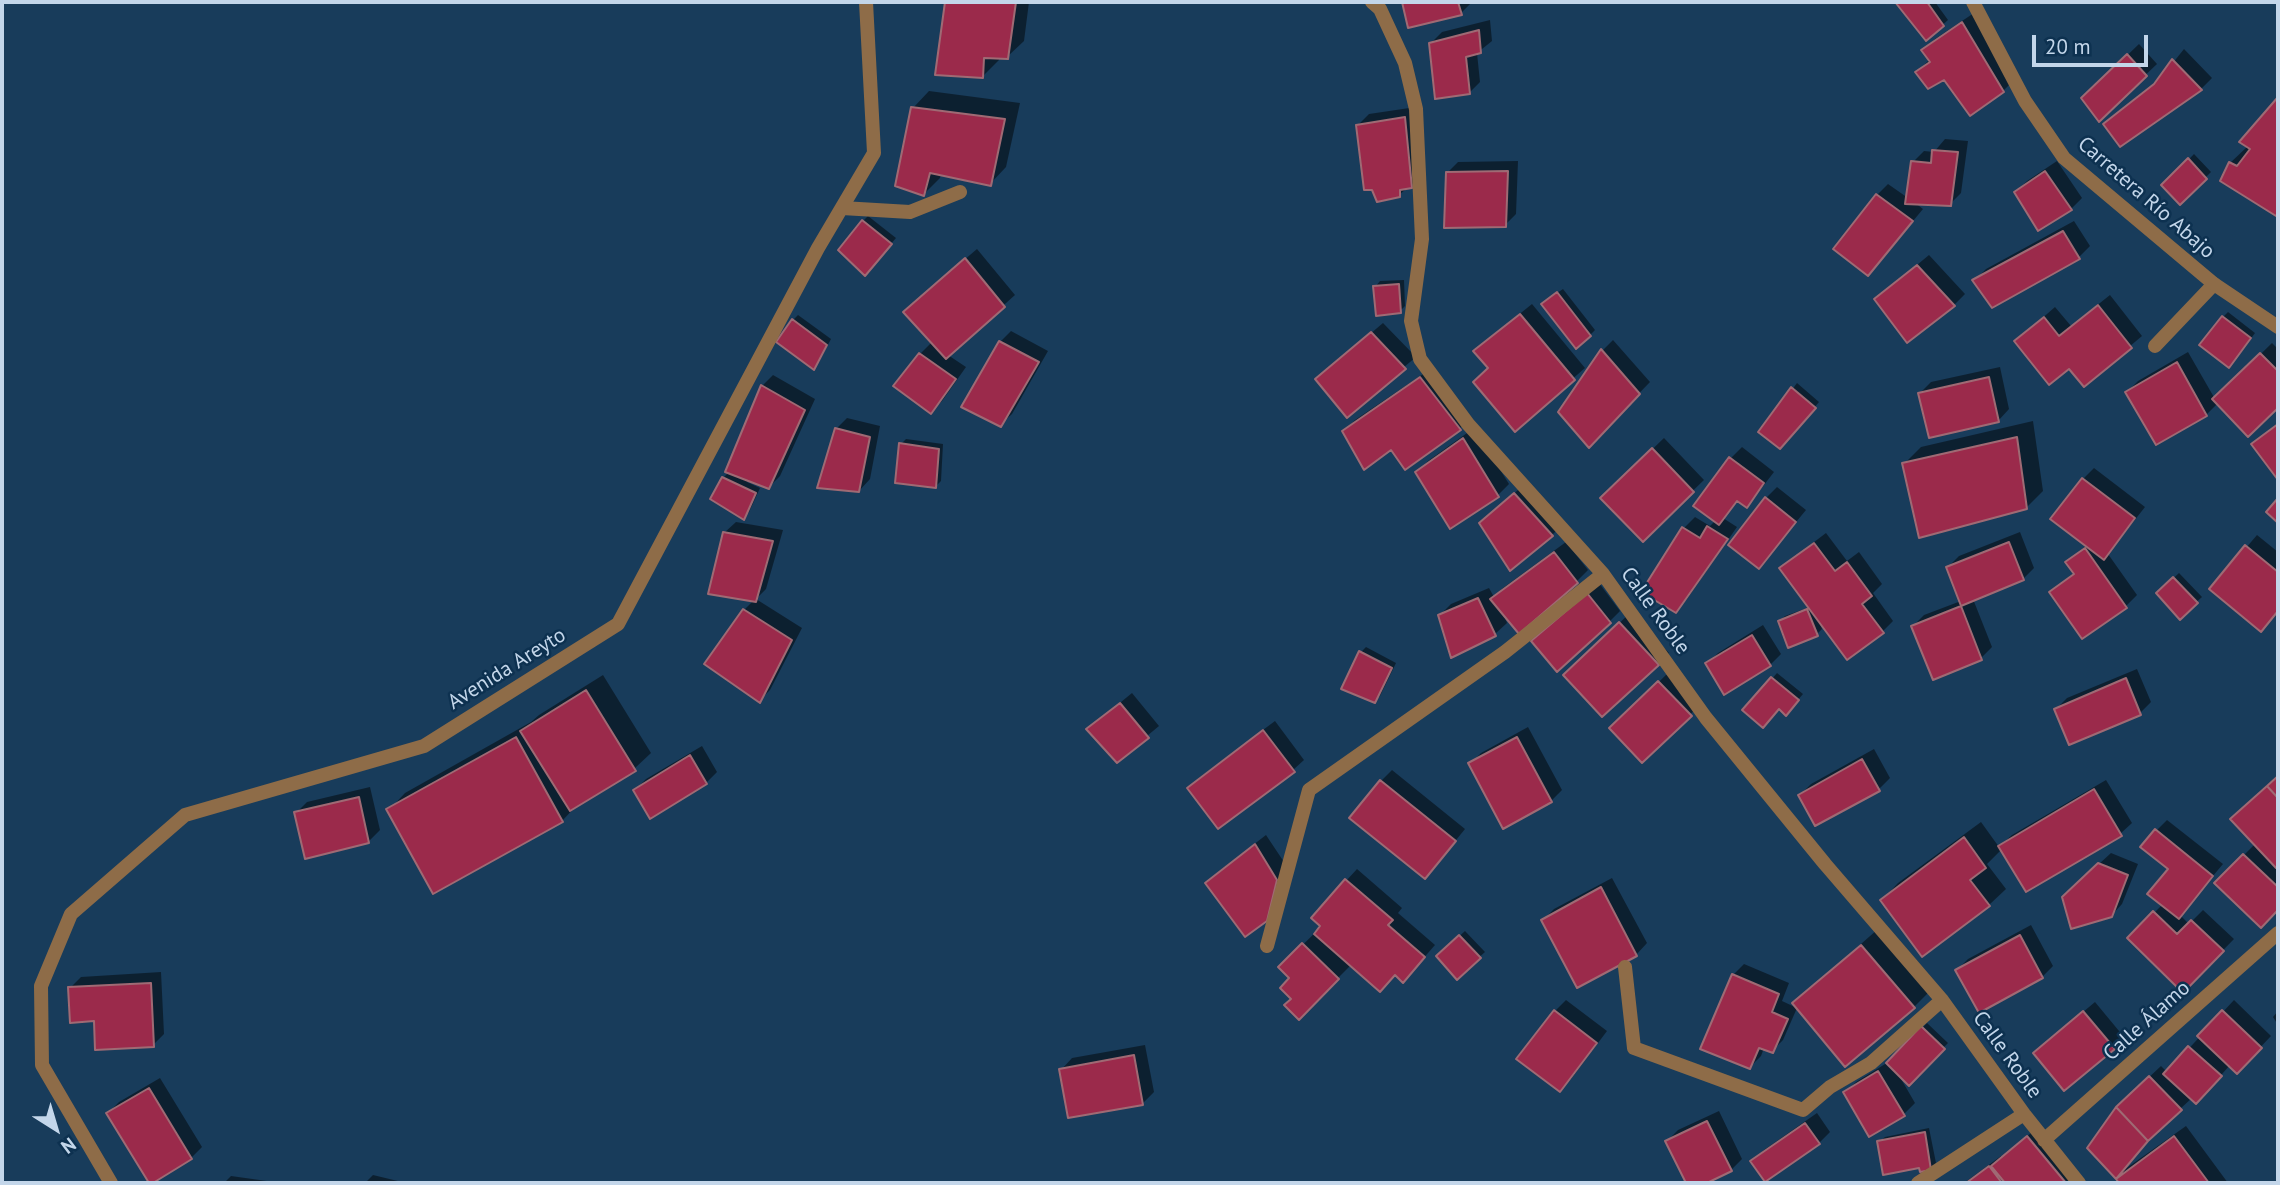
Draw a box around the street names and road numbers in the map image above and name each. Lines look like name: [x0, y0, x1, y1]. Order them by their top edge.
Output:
street label: Carretera Río Abajo: [2072, 132, 2220, 264]
street label: Calle Roble: [1615, 563, 1695, 659]
street label: Avenida Areyto: [443, 623, 571, 715]
street label: Calle Álamo: [2099, 976, 2195, 1066]
street label: Calle Roble: [1967, 1007, 2047, 1103]

